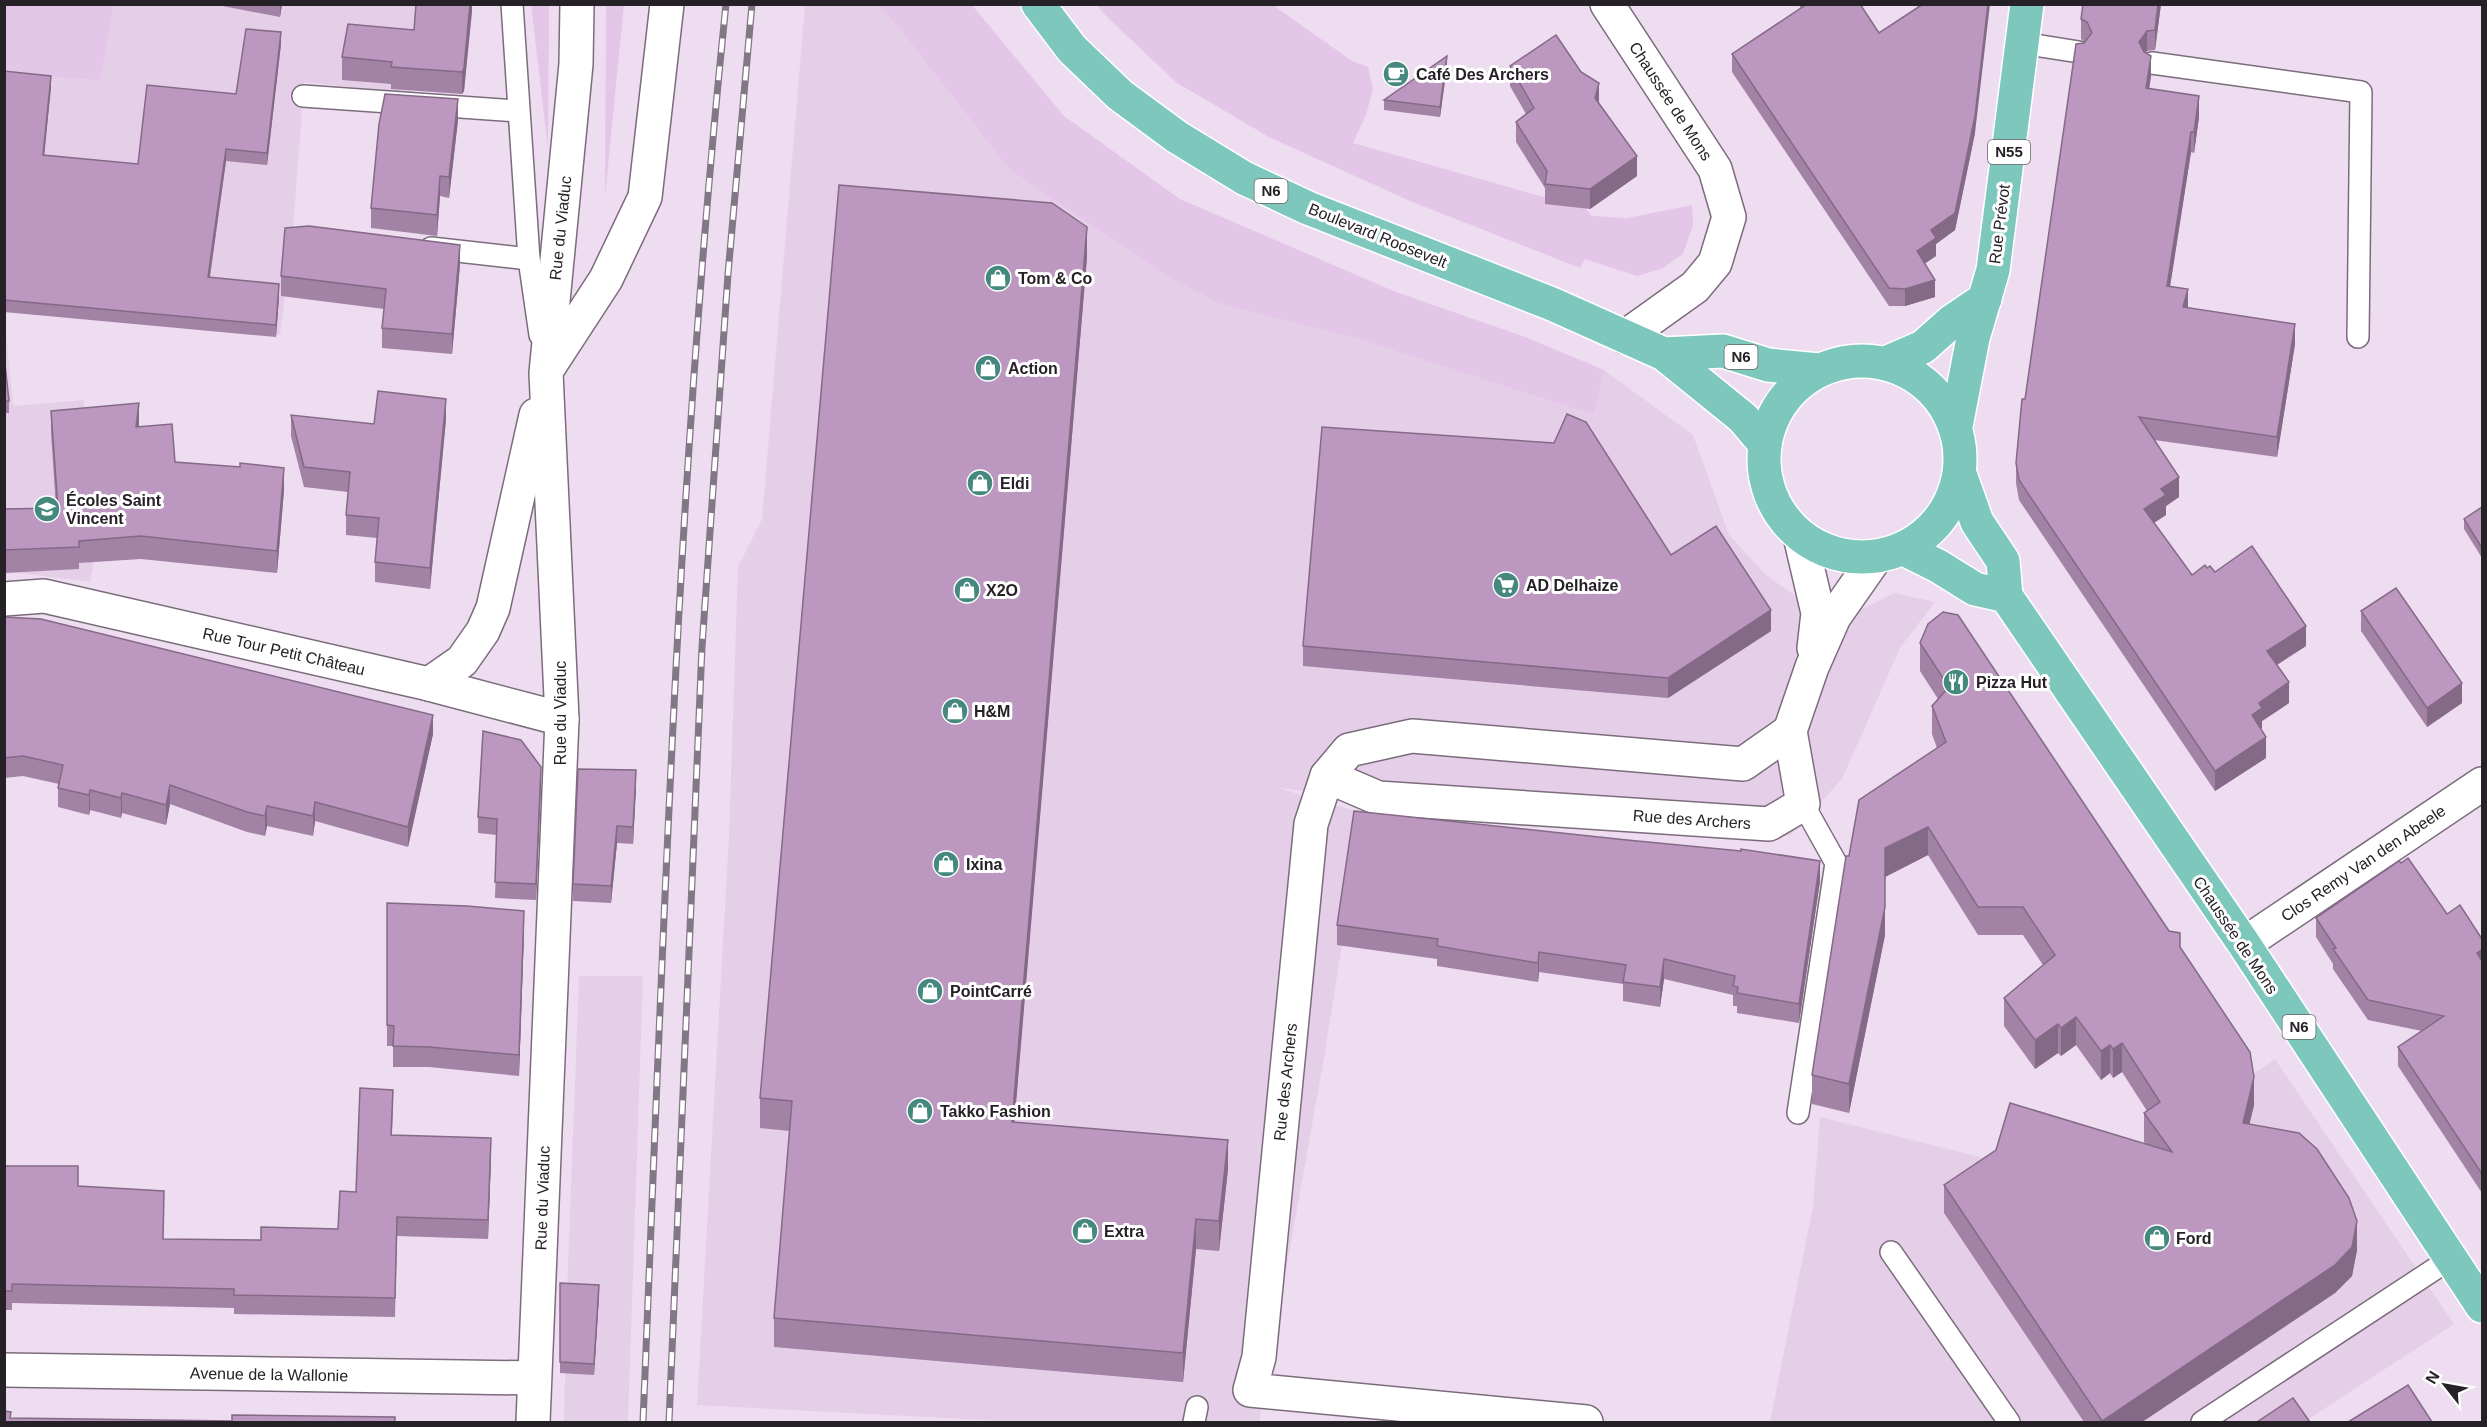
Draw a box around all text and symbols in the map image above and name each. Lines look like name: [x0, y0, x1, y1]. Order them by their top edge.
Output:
street label: Chaussée de Mons: [1626, 39, 1715, 164]
cafe icon: Café Des Archers: [1381, 59, 1411, 89]
place label: Café Des Archers: [1416, 66, 1549, 83]
road number: N55: [1988, 140, 2030, 164]
street label: Rue du Viaduc: [547, 175, 574, 281]
road number: N6: [1254, 179, 1288, 203]
street label: Rue Prévot: [1986, 183, 2013, 265]
street label: Boulevard Roosevelt: [1306, 200, 1450, 271]
shop icon: Tom & Co: [983, 263, 1013, 293]
place label: Tom & Co: [1018, 270, 1093, 287]
road number: N6: [1724, 345, 1758, 369]
shop icon: Action: [973, 353, 1003, 383]
place label: Action: [1008, 360, 1058, 377]
shop icon: Eldi: [965, 468, 995, 498]
place label: Eldi: [1000, 475, 1029, 492]
place label: Écoles Saint Vincent: [66, 491, 162, 527]
school or university icon: Écoles Saint Vincent: [32, 494, 62, 524]
supermarket icon: AD Delhaize: [1491, 570, 1521, 600]
shop icon: X2O: [952, 575, 982, 605]
place label: AD Delhaize: [1526, 577, 1619, 594]
place label: X2O: [986, 582, 1018, 599]
street label: Rue Tour Petit Château: [201, 625, 367, 678]
street label: Rue du Viaduc: [552, 661, 569, 765]
restaurant icon: Pizza Hut: [1941, 667, 1971, 697]
place label: Pizza Hut: [1976, 674, 2048, 691]
shop icon: H&M: [940, 696, 970, 726]
place label: H&M: [974, 703, 1010, 720]
street label: Clos Remy Van den Abeele: [2278, 802, 2449, 925]
street label: Rue des Archers: [1632, 807, 1752, 832]
shop icon: Ixina: [931, 849, 961, 879]
place label: Ixina: [966, 856, 1003, 873]
street label: Chaussée de Mons: [2190, 873, 2281, 997]
shop icon: PointCarré: [915, 976, 945, 1006]
place label: PointCarré: [950, 983, 1032, 1000]
road number: N6: [2282, 1015, 2316, 1039]
street label: Rue des Archers: [1271, 1022, 1300, 1142]
shop icon: Takko Fashion: [905, 1096, 935, 1126]
place label: Takko Fashion: [940, 1103, 1051, 1120]
street label: Rue du Viaduc: [532, 1145, 553, 1251]
shop icon: Extra: [1070, 1216, 1100, 1246]
place label: Extra: [1104, 1223, 1144, 1240]
shop icon: Ford: [2142, 1223, 2172, 1253]
place label: Ford: [2176, 1230, 2212, 1247]
north arrow: [2415, 1355, 2475, 1415]
street label: Avenue de la Wallonie: [190, 1365, 348, 1384]
text: N: [2422, 1368, 2443, 1387]

